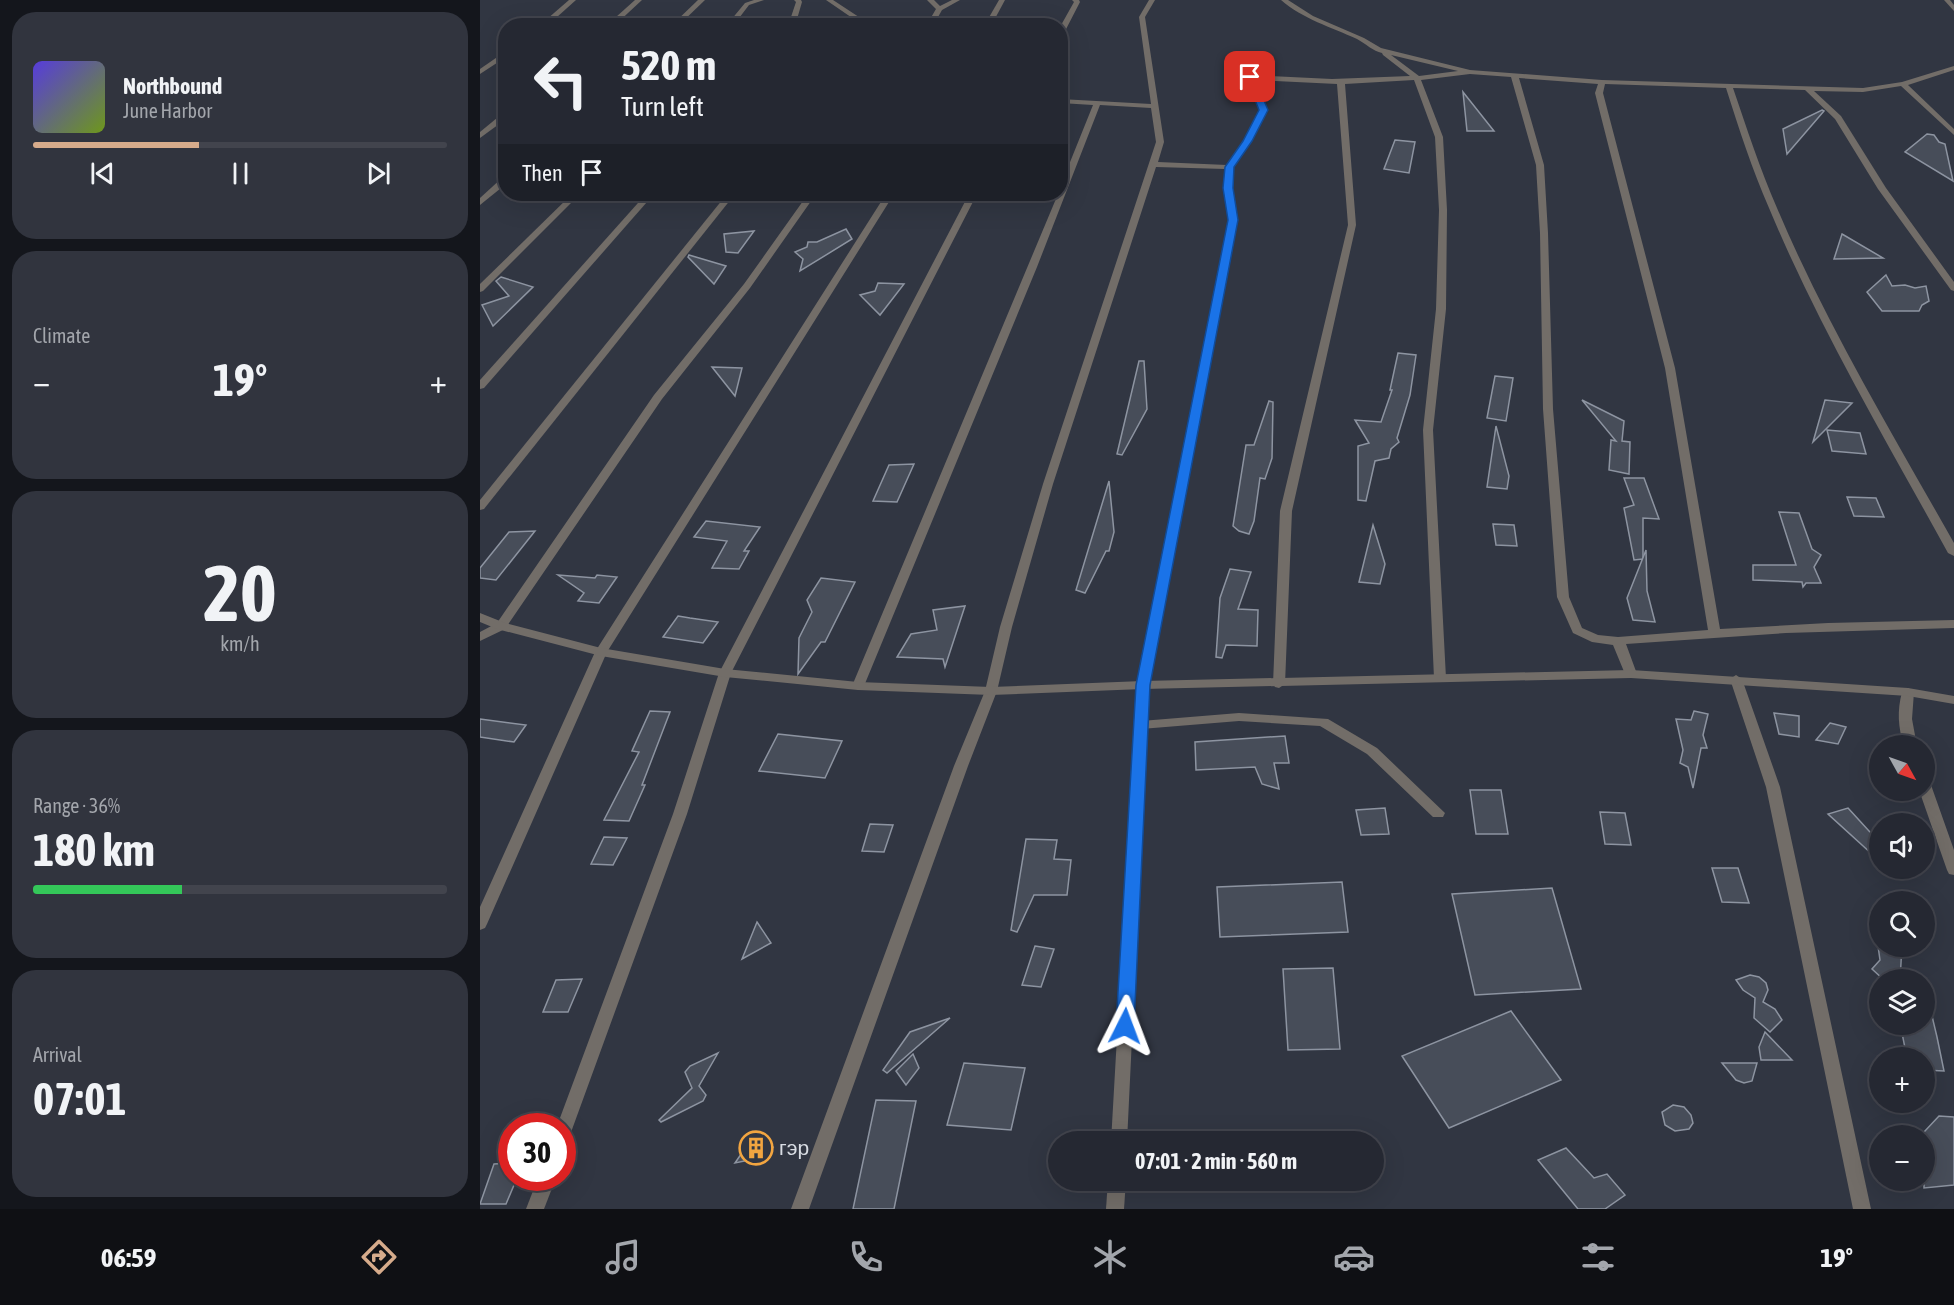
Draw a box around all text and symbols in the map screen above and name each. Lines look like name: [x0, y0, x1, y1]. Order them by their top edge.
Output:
text: 520 m: [621, 41, 716, 89]
icon: left: [522, 42, 600, 120]
pin: [1224, 51, 1275, 102]
icon: arrive: [1233, 60, 1266, 93]
text: Northbound: [123, 73, 222, 99]
text: Turn left: [621, 91, 704, 122]
text: June Harbor: [123, 99, 212, 122]
icon: arrive: [575, 156, 608, 189]
icon: previous: [86, 157, 119, 190]
icon: pause: [224, 157, 257, 190]
icon: next: [362, 157, 395, 190]
text: Then: [522, 160, 563, 186]
text: Climate: [33, 324, 90, 347]
text: 19°: [213, 354, 267, 406]
text: −: [33, 362, 50, 400]
text: +: [430, 362, 447, 400]
text: 20: [203, 548, 277, 638]
text: km/h: [220, 632, 260, 655]
north arrow: [1869, 735, 1935, 801]
map controls: [1869, 735, 1935, 1191]
text: Range · 36%: [33, 794, 120, 817]
button: sound: [1869, 813, 1935, 879]
text: 180 km: [33, 824, 155, 876]
button: search: [1869, 891, 1935, 957]
button: layers: [1869, 969, 1935, 1035]
position arrow: [1093, 994, 1157, 1058]
text: Arrival: [33, 1043, 82, 1066]
button: +: [1869, 1047, 1935, 1113]
text: 07:01: [33, 1073, 127, 1125]
speed limit sign: 30: [498, 1113, 576, 1191]
button: −: [1869, 1125, 1935, 1191]
building icon: гэр: [738, 1130, 774, 1166]
place label: гэр: [779, 1135, 809, 1159]
text: 07:01 · 2 min · 560 m: [1135, 1148, 1297, 1174]
icon: directions: [358, 1236, 400, 1278]
icon: music: [602, 1236, 644, 1278]
icon: phone: [845, 1236, 887, 1278]
icon: climate: [1089, 1236, 1131, 1278]
icon: car: [1333, 1236, 1375, 1278]
icon: filters: [1577, 1236, 1619, 1278]
text: 06:59: [101, 1242, 156, 1273]
text: 19°: [1820, 1242, 1853, 1273]

